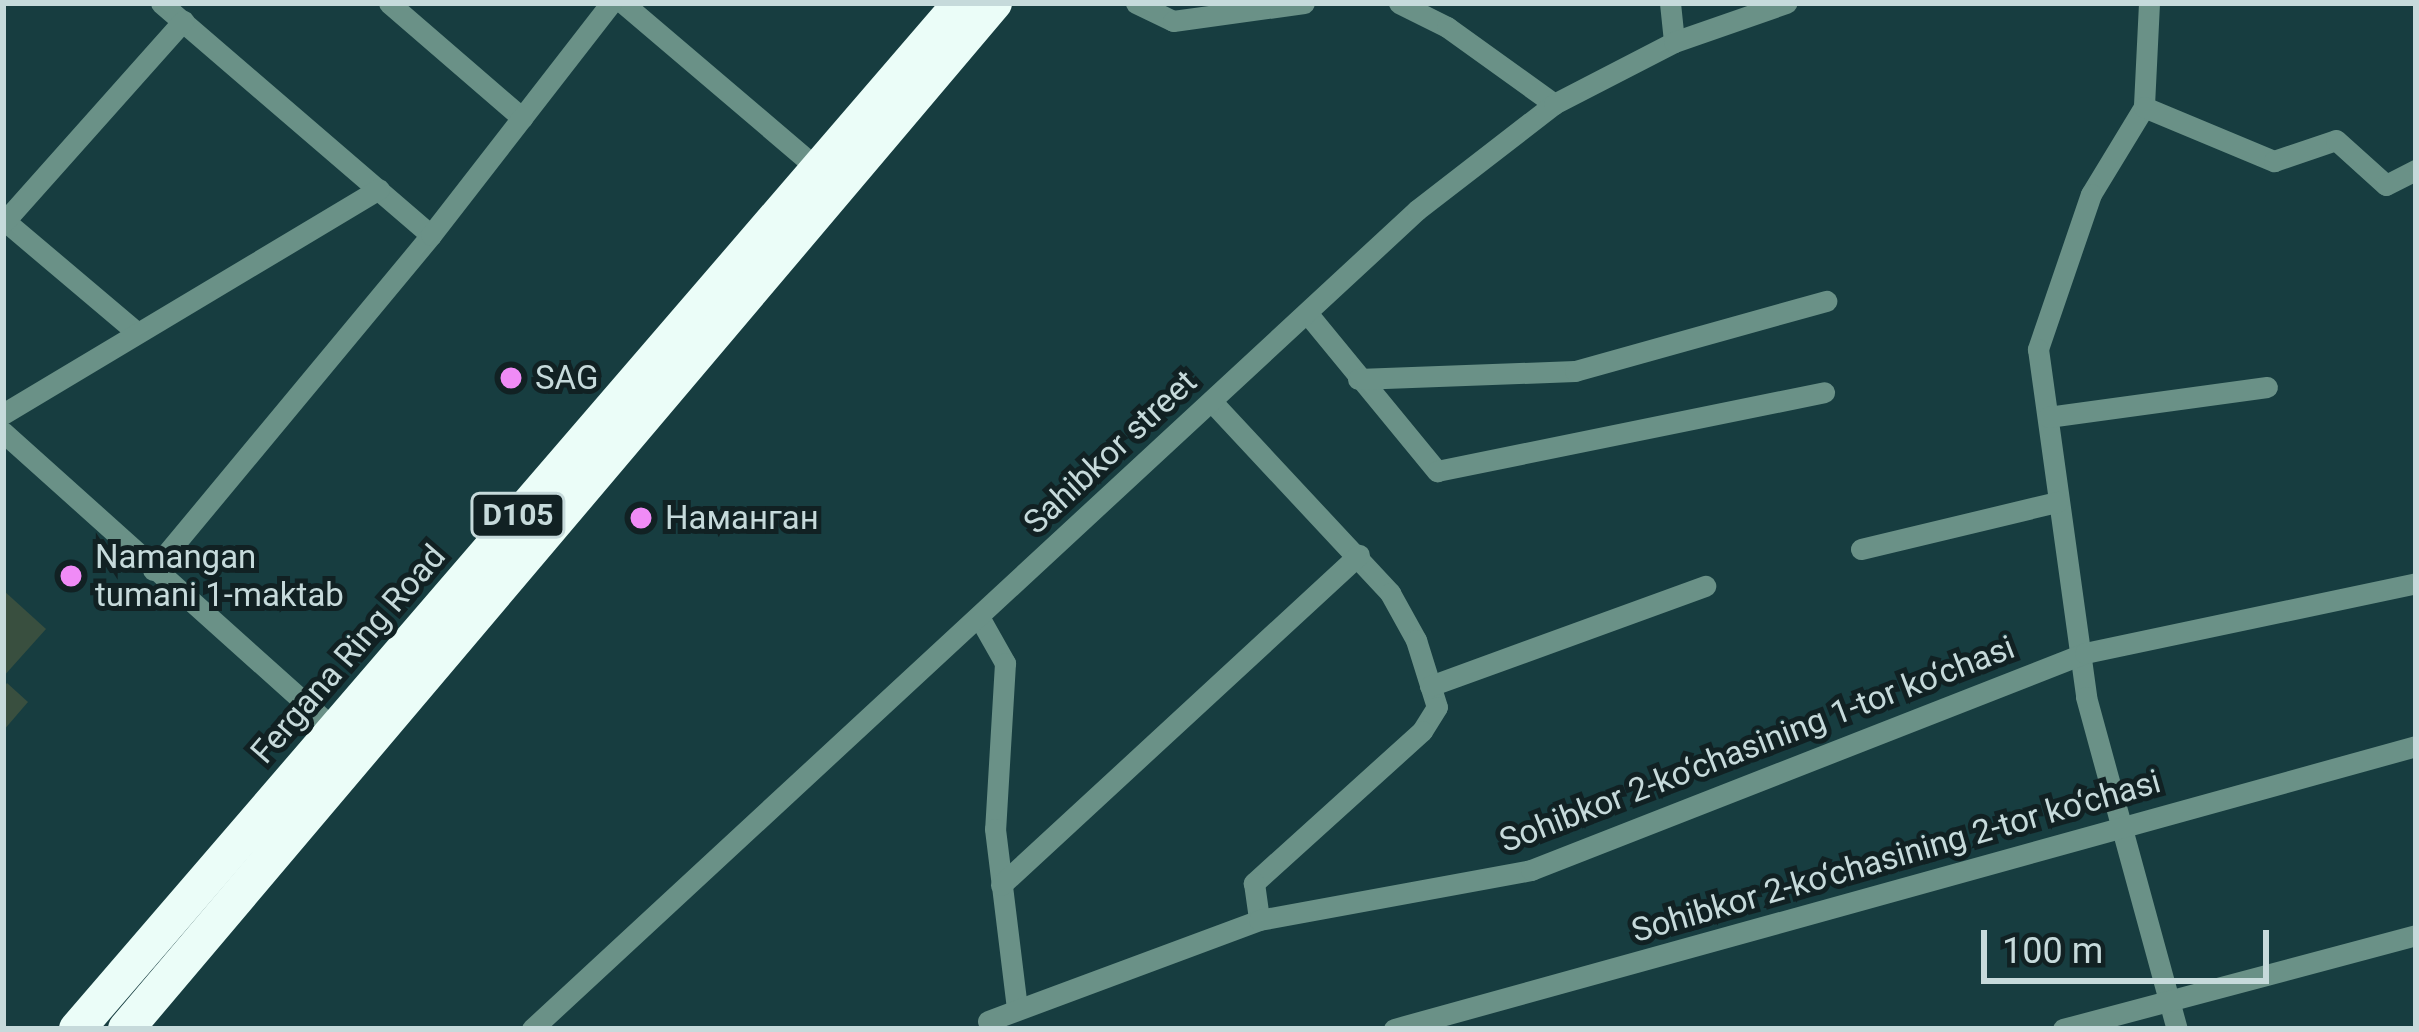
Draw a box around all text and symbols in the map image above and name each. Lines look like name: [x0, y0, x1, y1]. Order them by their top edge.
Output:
place label: SAG: [535, 358, 598, 398]
street label: Sahibkor street: [1015, 362, 1205, 542]
marker: SAG: [498, 365, 524, 391]
road number: D105: [470, 491, 566, 539]
place label: Наманган: [665, 498, 819, 538]
marker: Наманган: [628, 505, 654, 531]
place label: Namangan tumani 1-maktab: [95, 537, 344, 615]
street label: Fergana Ring Road: [242, 537, 454, 771]
marker: Namangan tumani 1-maktab: [58, 563, 84, 589]
street label: Sohibkor 2-ko‘chasining 1-tor ko‘chasi: [1494, 627, 2020, 861]
street label: Sohibkor 2-ko‘chasining 2-tor ko‘chasi: [1627, 761, 2165, 951]
scale bar: [1987, 906, 2275, 980]
text: 100 m: [2002, 930, 2103, 972]

